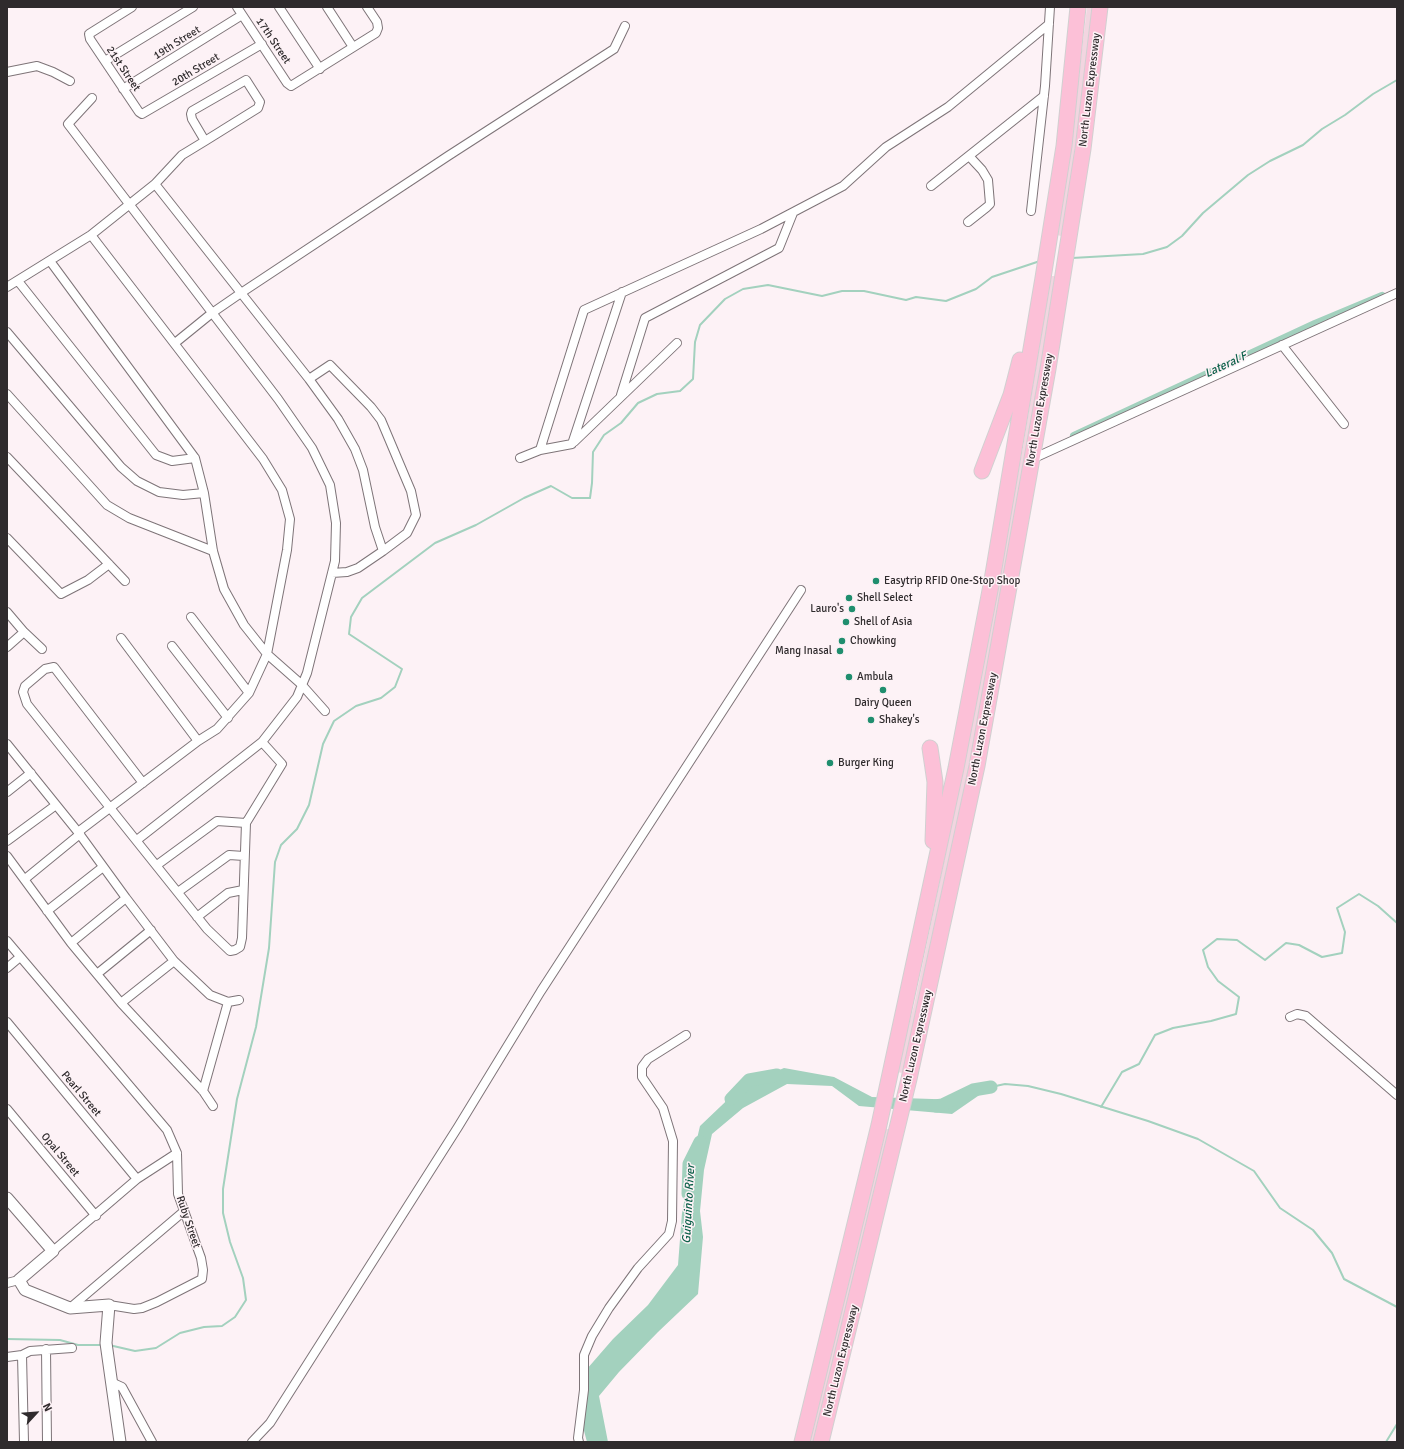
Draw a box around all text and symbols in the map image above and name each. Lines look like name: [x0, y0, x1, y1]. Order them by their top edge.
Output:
street label: 17th Street: [253, 15, 293, 67]
street label: 19th Street: [151, 23, 203, 63]
street label: North Luzon Expressway: [1076, 32, 1104, 148]
street label: 21st Street: [103, 44, 143, 94]
street label: 20th Street: [170, 51, 222, 89]
water label: Lateral F: [1203, 349, 1249, 381]
street label: North Luzon Expressway: [1024, 352, 1056, 468]
place label: Easytrip RFID One-Stop Shop: [884, 574, 1020, 588]
marker: Easytrip RFID One-Stop Shop: [871, 576, 881, 586]
place label: Shell Select: [857, 591, 913, 605]
marker: Shell Select: [844, 593, 854, 603]
place label: Lauro's: [810, 602, 844, 616]
marker: Lauro's: [847, 604, 857, 614]
place label: Shell of Asia: [854, 615, 912, 629]
marker: Shell of Asia: [841, 617, 851, 627]
place label: Chowking: [850, 634, 896, 648]
marker: Chowking: [837, 636, 847, 646]
place label: Mang Inasal: [775, 644, 832, 658]
marker: Mang Inasal: [835, 646, 845, 656]
place label: Ambula: [857, 670, 893, 684]
street label: North Luzon Expressway: [966, 671, 1000, 787]
marker: Ambula: [844, 672, 854, 682]
marker: Dairy Queen: [878, 685, 888, 695]
place label: Dairy Queen: [854, 696, 912, 710]
place label: Shakey's: [879, 713, 920, 727]
marker: Shakey's: [866, 715, 876, 725]
place label: Burger King: [838, 756, 894, 770]
marker: Burger King: [825, 758, 835, 768]
street label: North Luzon Expressway: [897, 989, 935, 1103]
street label: Pearl Street: [58, 1069, 104, 1119]
street label: Opal Street: [38, 1130, 82, 1180]
water label: Guiguinto River: [680, 1164, 698, 1244]
street label: Ruby Street: [173, 1194, 203, 1250]
street label: North Luzon Expressway: [821, 1304, 861, 1418]
north arrow: [16, 1393, 56, 1433]
text: N: [40, 1401, 55, 1414]

